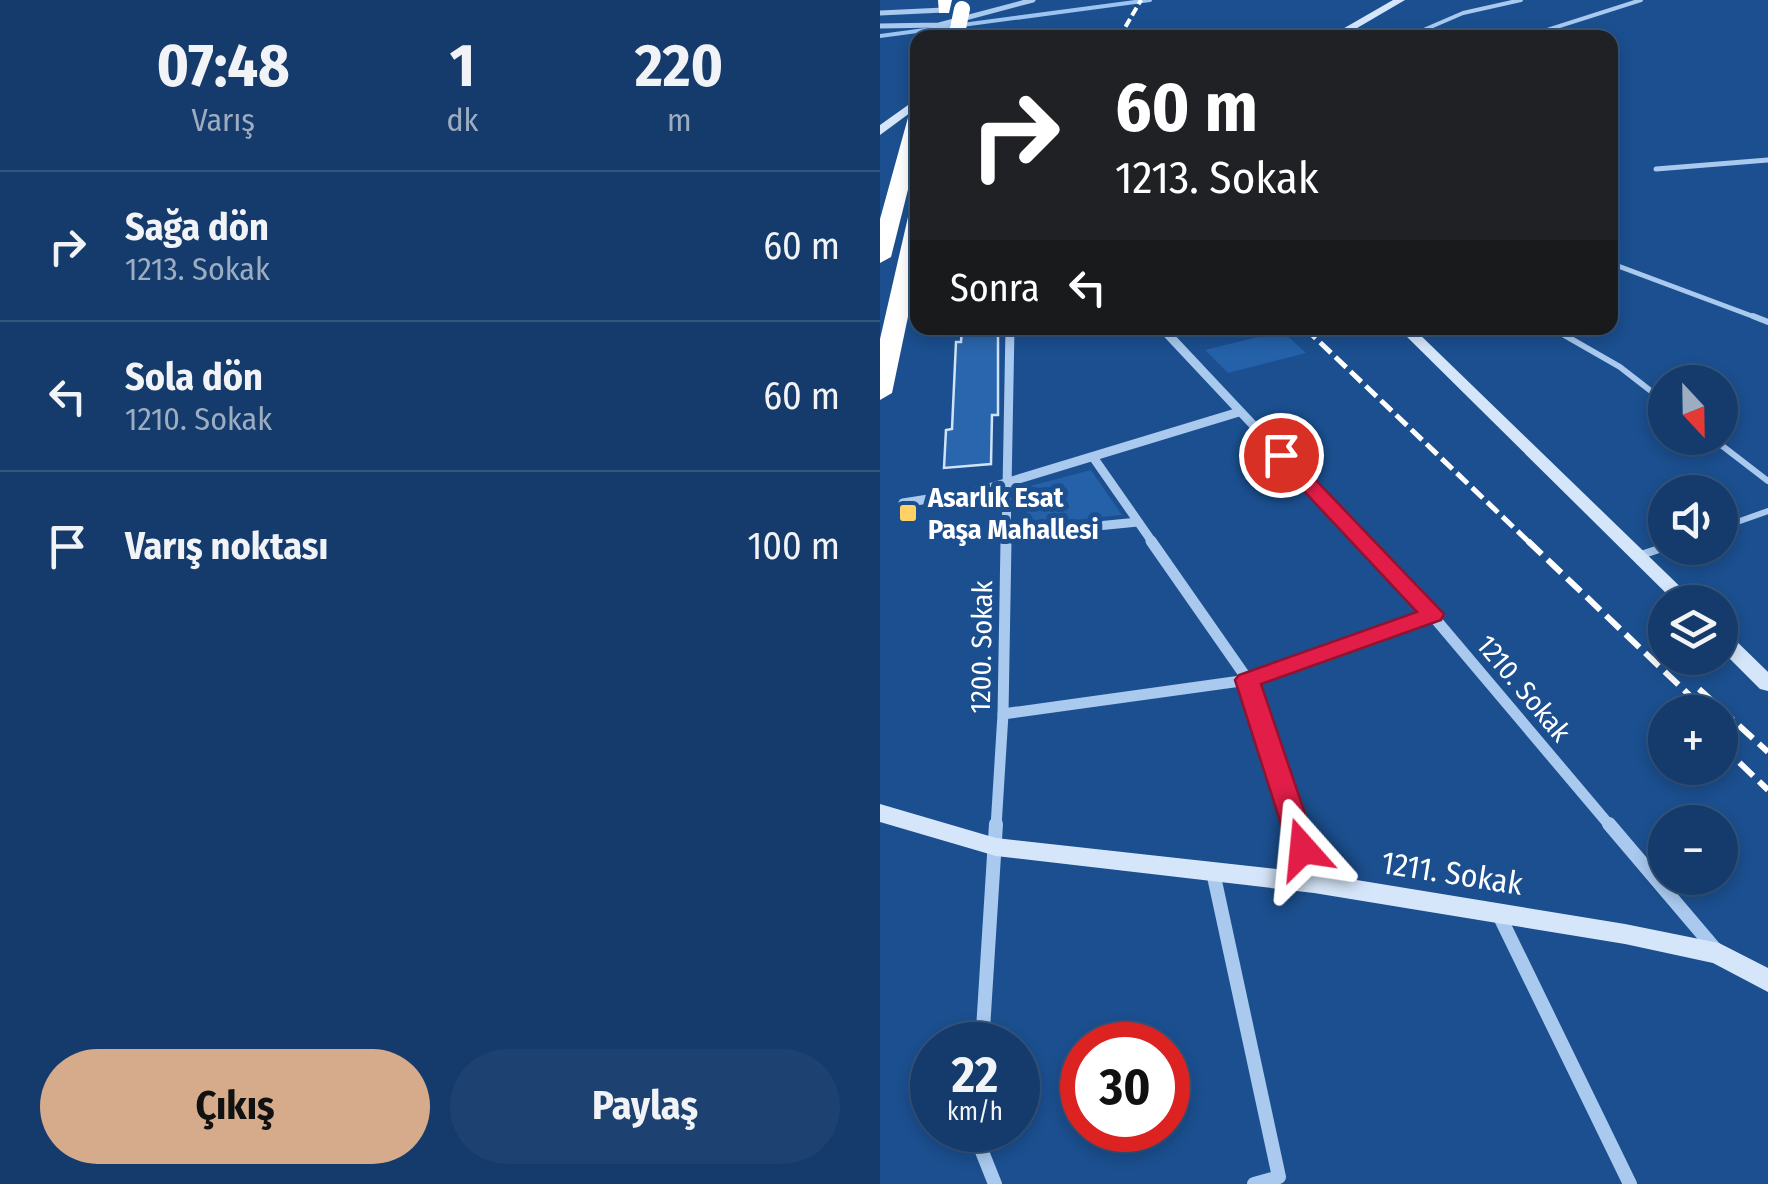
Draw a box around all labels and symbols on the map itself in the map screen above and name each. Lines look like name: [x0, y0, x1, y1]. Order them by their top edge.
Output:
north arrow: [1648, 365, 1738, 455]
pin: [1239, 413, 1324, 498]
place label: Asarlık Esat Paşa Mahallesi: [927, 481, 1099, 546]
marker: Asarlık Esat Paşa Mahallesi: [897, 502, 919, 524]
street label: 1200. Sokak: [964, 579, 999, 714]
street label: 1210. Sokak: [1470, 628, 1578, 749]
position arrow: [1251, 797, 1355, 901]
street label: 1211. Sokak: [1379, 843, 1525, 903]
speed limit sign: 30: [1060, 1022, 1190, 1152]

